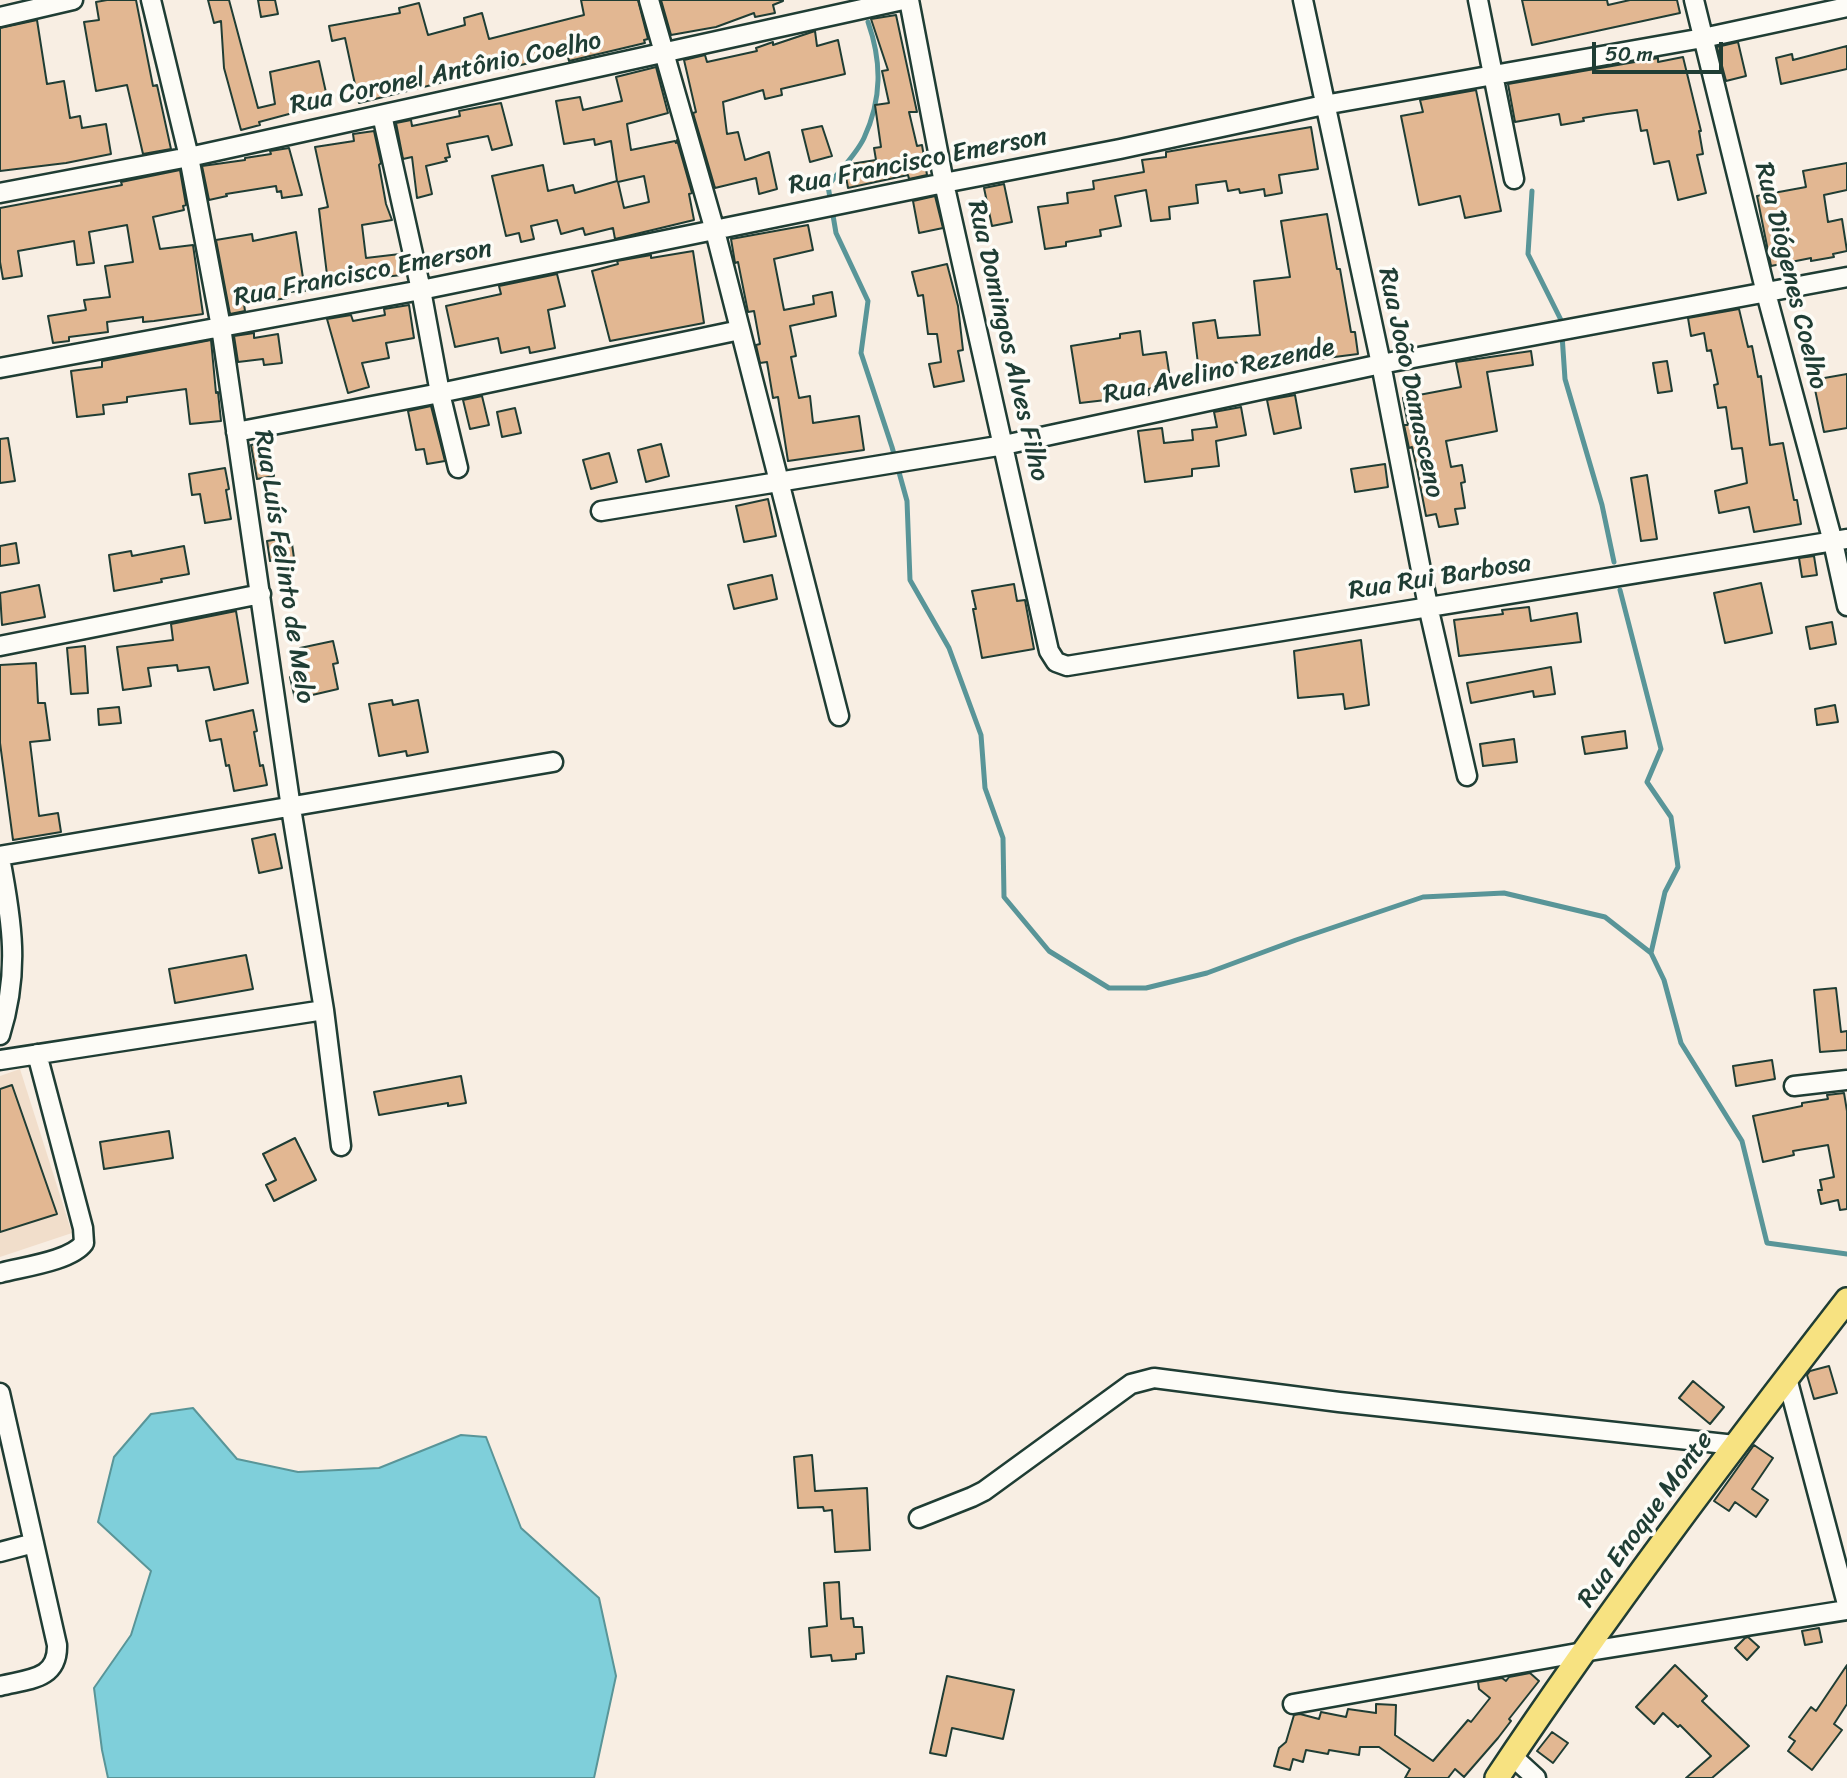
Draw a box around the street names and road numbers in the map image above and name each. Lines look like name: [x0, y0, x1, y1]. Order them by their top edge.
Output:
street label: Rua Coronel Antônio Coelho: [288, 26, 604, 122]
street label: Rua Francisco Emerson: [786, 122, 1050, 202]
street label: Rua Diógenes Coelho: [1747, 159, 1833, 393]
street label: Rua Domingos Alves Filho: [960, 198, 1054, 484]
street label: Rua Francisco Emerson: [231, 234, 495, 314]
street label: Rua João Damasceno: [1370, 265, 1450, 501]
street label: Rua Avelino Rezende: [1101, 332, 1337, 412]
street label: Rua Luís Felinto de Melo: [246, 428, 320, 706]
street label: Rua Rui Barbosa: [1347, 548, 1533, 608]
street label: Rua Enoque Monte: [1572, 1426, 1720, 1614]

